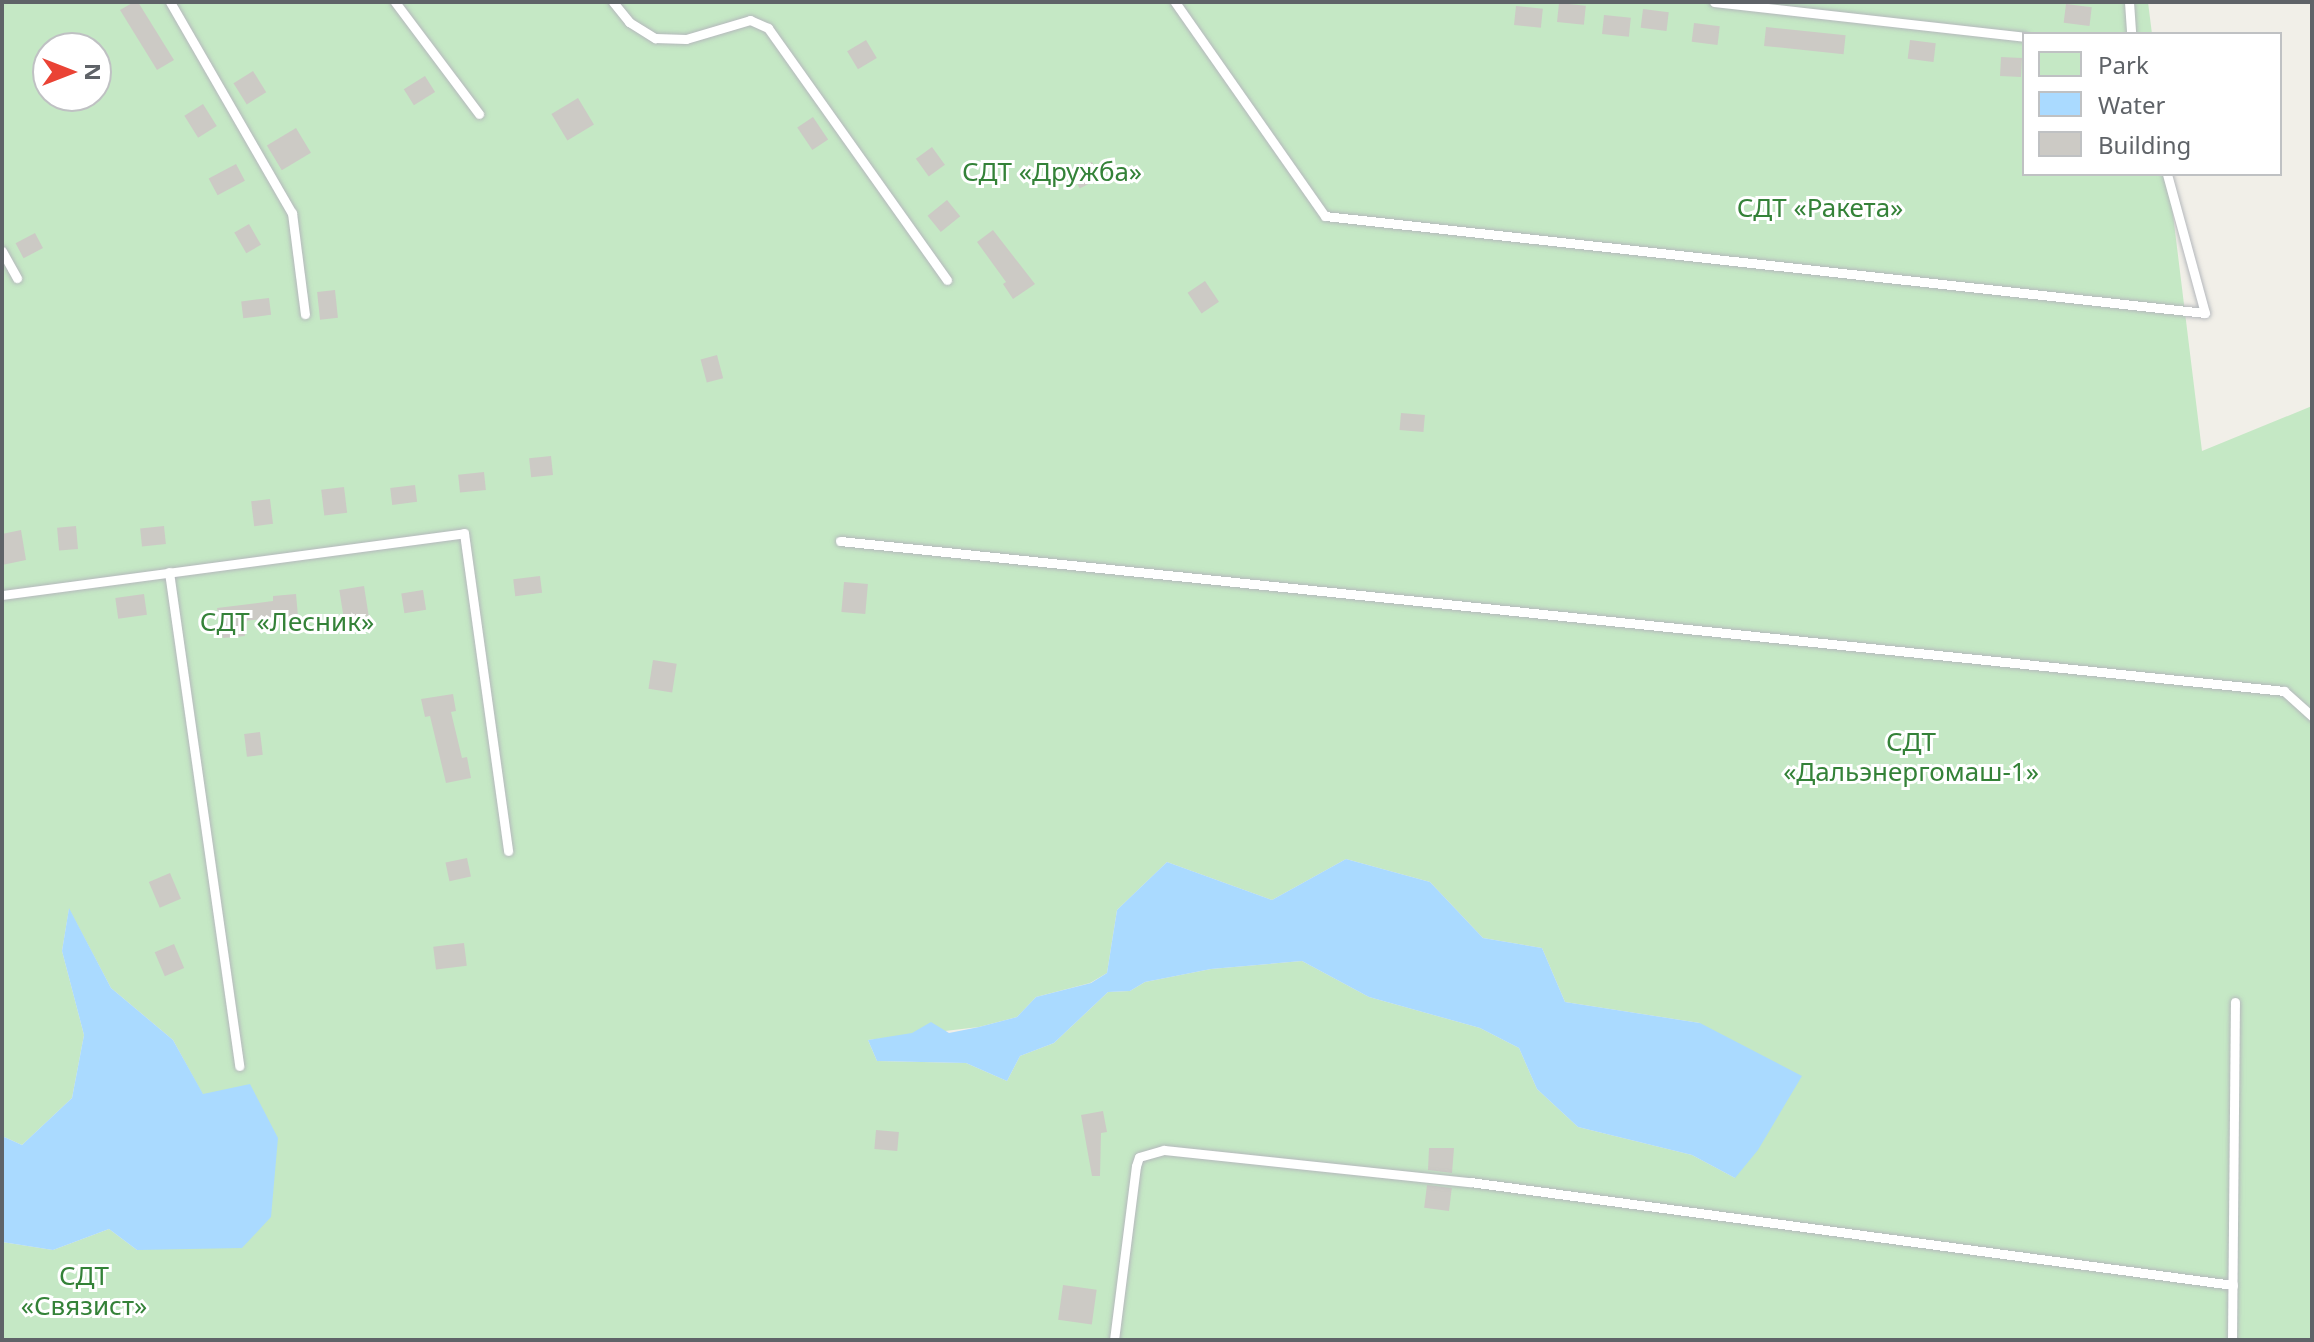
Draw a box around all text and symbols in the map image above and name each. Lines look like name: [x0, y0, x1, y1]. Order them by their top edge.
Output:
north arrow: [32, 32, 112, 112]
legend: [2022, 32, 2282, 176]
text: Park: [2098, 48, 2149, 81]
text: N: [79, 63, 109, 81]
text: Water: [2098, 88, 2165, 121]
text: Building: [2098, 128, 2191, 161]
park label: СДТ «Дружба»: [962, 156, 1142, 188]
park label: СДТ «Ракета»: [1737, 192, 1903, 224]
park label: СДТ «Лесник»: [200, 606, 374, 638]
park label: СДТ «Дальэнергомаш-1»: [1783, 726, 2039, 788]
park label: СДТ «Связист»: [21, 1260, 147, 1322]

